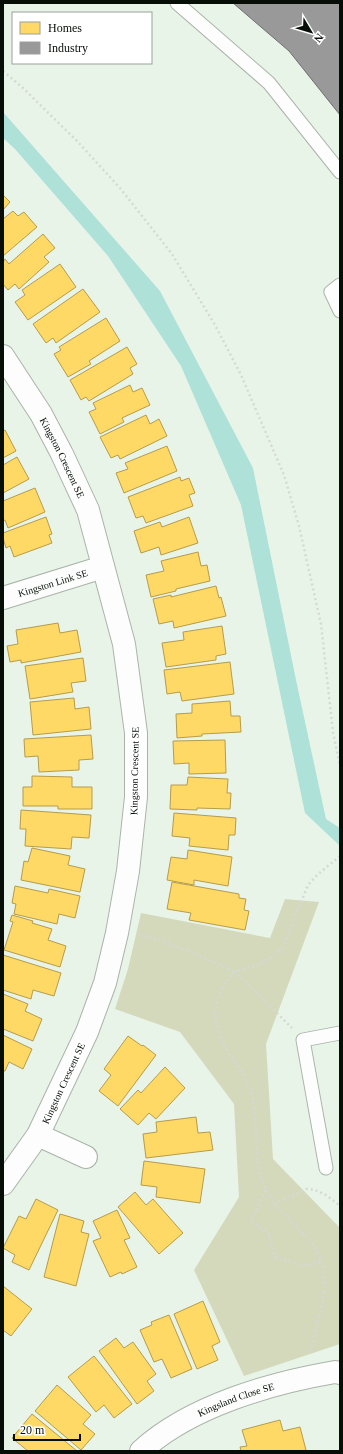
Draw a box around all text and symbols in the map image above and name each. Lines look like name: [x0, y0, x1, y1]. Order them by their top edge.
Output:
legend: [12, 12, 152, 64]
north arrow: [291, 12, 331, 52]
text: Homes: [48, 21, 82, 35]
text: N: [312, 31, 326, 45]
text: Industry: [48, 41, 88, 55]
street label: Kingston Crescent SE: [38, 416, 87, 500]
street label: Kingston Link SE: [17, 567, 89, 599]
street label: Kingston Crescent SE: [128, 727, 141, 815]
street label: Kingston Crescent SE: [40, 1041, 87, 1126]
street label: Kingsland Close SE: [196, 1381, 275, 1419]
scale bar: [14, 1416, 80, 1442]
text: 20 m: [20, 1423, 45, 1437]

